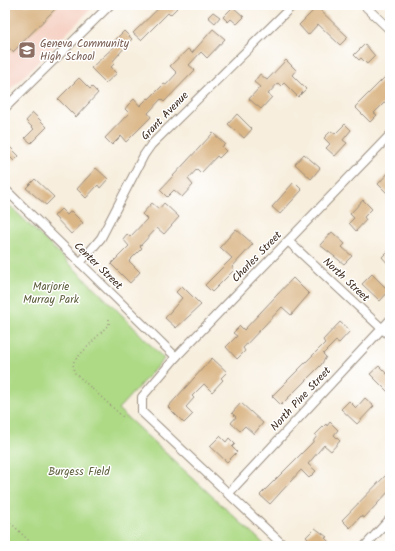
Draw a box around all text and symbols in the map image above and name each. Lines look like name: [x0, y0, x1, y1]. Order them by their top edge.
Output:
place label: Geneva Community High School: [40, 35, 130, 66]
school or university icon: Geneva Community High School: [17, 40, 37, 60]
street label: Grant Avenue: [137, 87, 193, 145]
street label: Charles Street: [228, 227, 287, 287]
street label: Center Street: [69, 238, 127, 295]
street label: North Street: [318, 253, 374, 307]
park label: Marjorie Murray Park: [23, 278, 80, 309]
street label: North Pine Street: [266, 362, 336, 435]
park label: Burgess Field: [48, 463, 110, 481]

